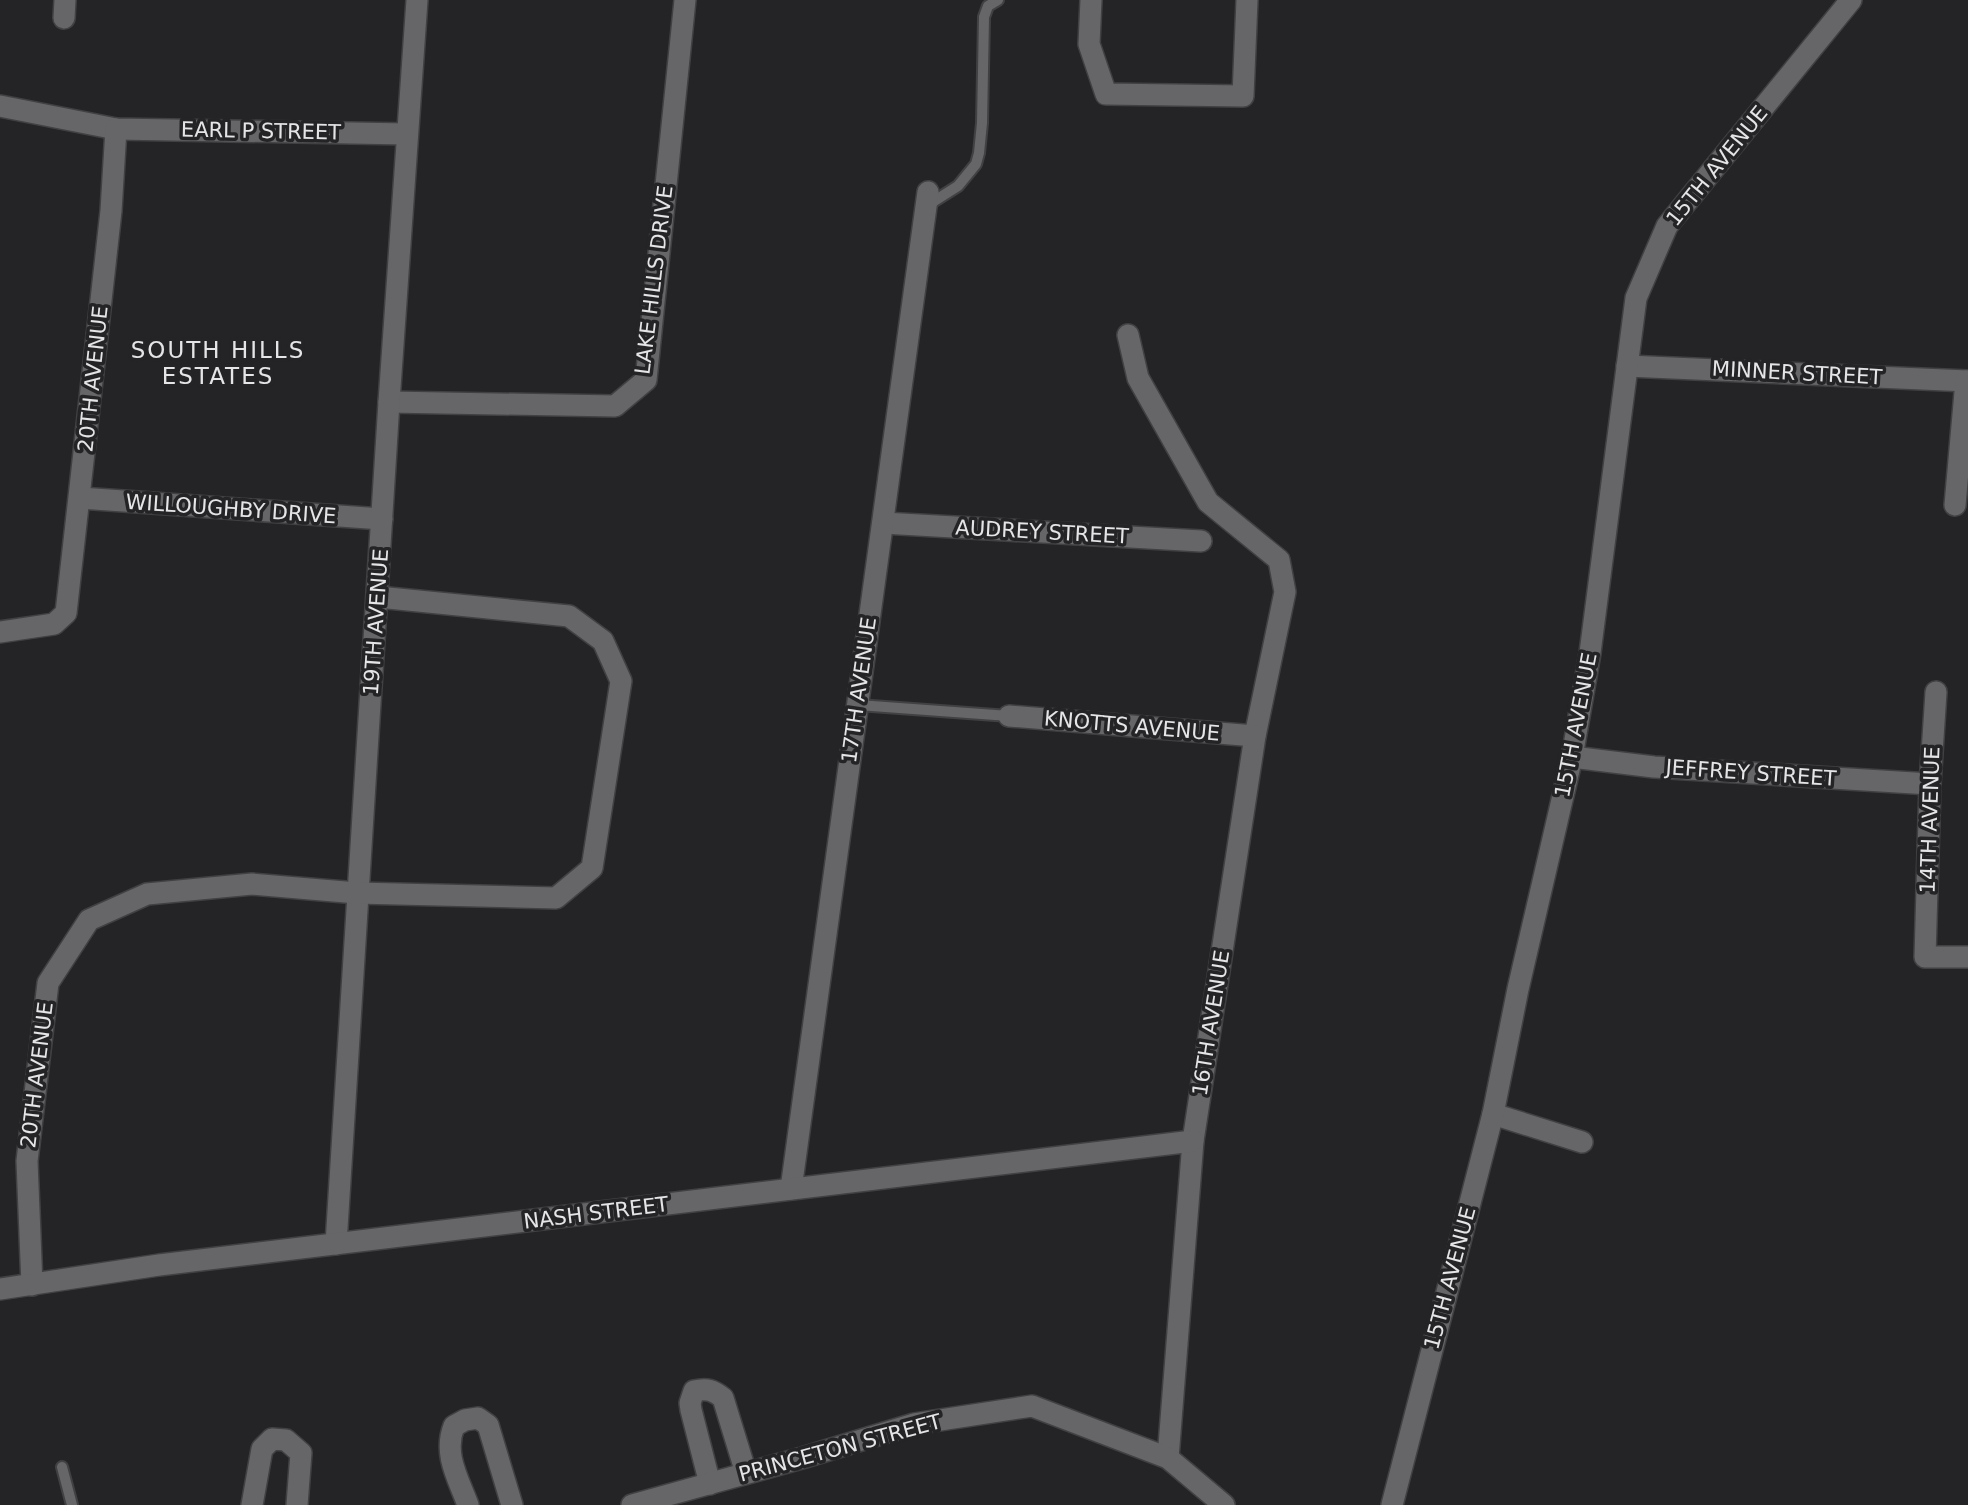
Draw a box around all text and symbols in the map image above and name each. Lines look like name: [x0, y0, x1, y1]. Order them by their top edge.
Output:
street label: 15TH AVENUE: [1661, 101, 1773, 231]
street label: EARL P STREET: [181, 118, 341, 144]
street label: LAKE HILLS DRIVE: [630, 184, 678, 376]
street label: 20TH AVENUE: [73, 305, 113, 453]
district label: SOUTH HILLS ESTATES: [131, 337, 305, 389]
street label: MINNER STREET: [1711, 357, 1883, 389]
street label: WILLOUGHBY DRIVE: [125, 490, 337, 528]
street label: AUDREY STREET: [955, 515, 1129, 549]
street label: 19TH AVENUE: [359, 548, 393, 696]
street label: 17TH AVENUE: [837, 616, 881, 764]
street label: 15TH AVENUE: [1550, 651, 1602, 799]
street label: KNOTTS AVENUE: [1043, 706, 1221, 746]
street label: 14TH AVENUE: [1915, 746, 1945, 894]
street label: JEFFREY STREET: [1663, 755, 1837, 791]
street label: 16TH AVENUE: [1188, 949, 1234, 1097]
street label: 20TH AVENUE: [16, 1001, 58, 1149]
street label: NASH STREET: [522, 1192, 670, 1234]
street label: 15TH AVENUE: [1419, 1204, 1481, 1352]
street label: PRINCETON STREET: [736, 1409, 944, 1487]

